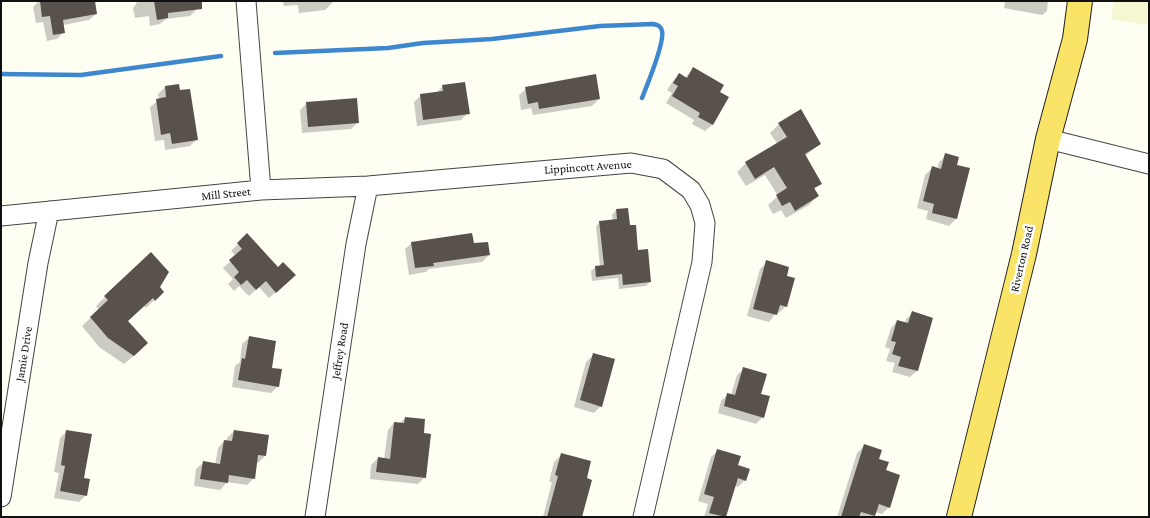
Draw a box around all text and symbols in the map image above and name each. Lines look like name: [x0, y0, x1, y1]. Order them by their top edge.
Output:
street label: Lippincott Avenue: [544, 157, 632, 177]
street label: Mill Street: [200, 184, 252, 204]
street label: Riverton Road: [1007, 224, 1037, 294]
street label: Jeffrey Road: [328, 322, 352, 380]
street label: Jamie Drive: [13, 325, 35, 383]

